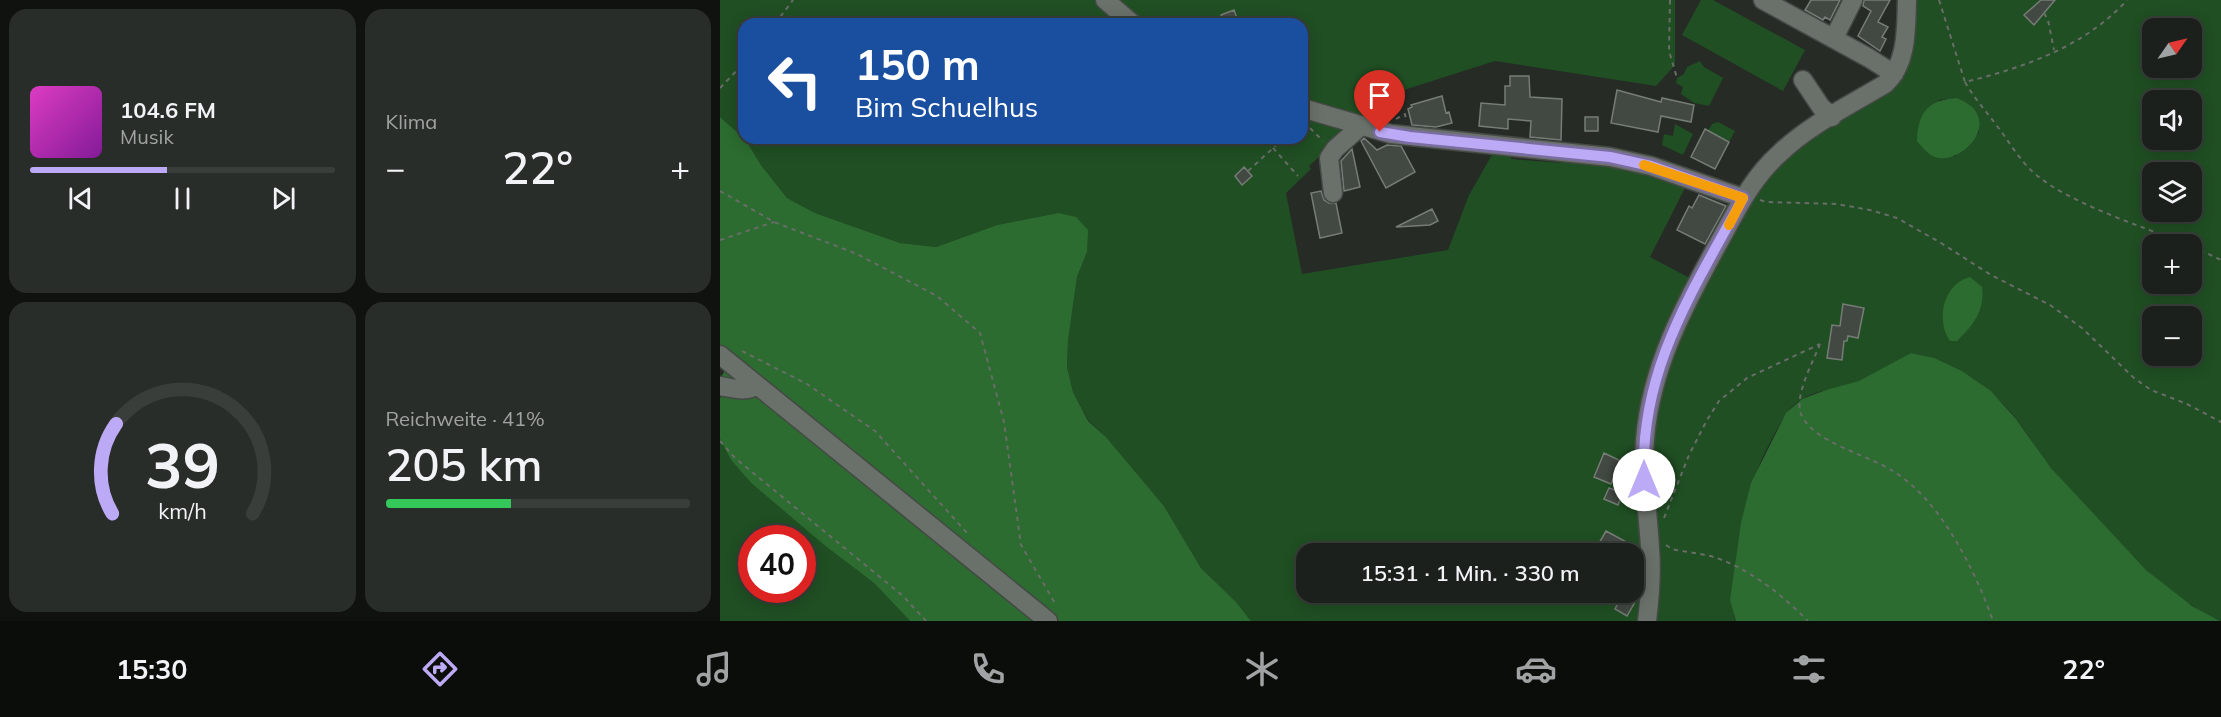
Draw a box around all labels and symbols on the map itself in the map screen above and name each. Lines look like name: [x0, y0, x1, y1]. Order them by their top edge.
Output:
north arrow: [2142, 18, 2202, 78]
pin: [1354, 70, 1405, 132]
position arrow: [1612, 448, 1676, 512]
speed limit sign: 40: [738, 525, 816, 603]

